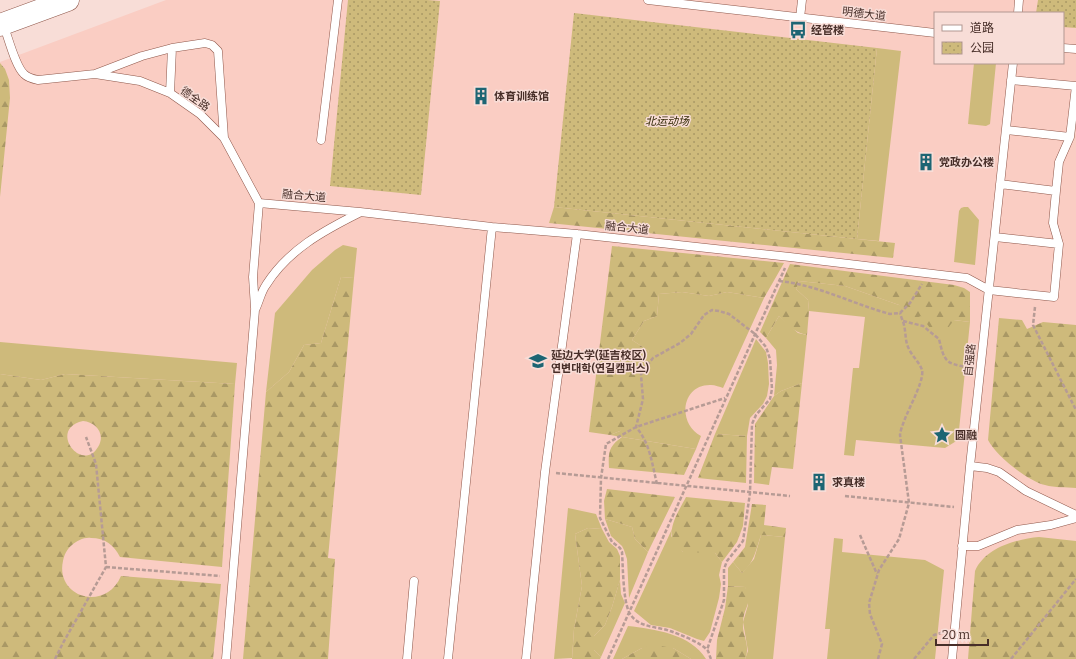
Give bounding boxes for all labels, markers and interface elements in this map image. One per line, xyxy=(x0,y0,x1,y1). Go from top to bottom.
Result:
street label: 明德大道 xyxy=(841,5,887,23)
legend xyxy=(934,12,1064,64)
bus stop icon: 经管楼 xyxy=(788,20,808,40)
text: 道路 xyxy=(970,21,994,35)
place label: 经管楼 xyxy=(811,24,844,37)
text: 公园 xyxy=(970,41,994,55)
street label: 德全路 xyxy=(178,84,212,114)
building icon: 体育训练馆 xyxy=(471,86,491,106)
place label: 体育训练馆 xyxy=(494,90,549,103)
park label: 北运动场 xyxy=(645,115,690,128)
building icon: 党政办公楼 xyxy=(916,152,936,172)
place label: 党政办公楼 xyxy=(939,156,994,169)
street label: 融合大道 xyxy=(282,188,326,204)
street label: 融合大道 xyxy=(604,219,650,237)
street label: 自强路 xyxy=(962,343,978,377)
place label: 延边大学(延吉校区) 연변대학(연길캠퍼스) xyxy=(551,349,650,375)
school or university icon: 延边大学(延吉校区) 연변대학(연길캠퍼스) xyxy=(528,351,548,371)
place icon: 圆融 xyxy=(932,425,952,445)
place label: 圆融 xyxy=(955,429,977,442)
building icon: 求真楼 xyxy=(809,472,829,492)
place label: 求真楼 xyxy=(832,476,865,489)
scale bar xyxy=(936,621,988,647)
text: 20 m xyxy=(942,628,971,642)

